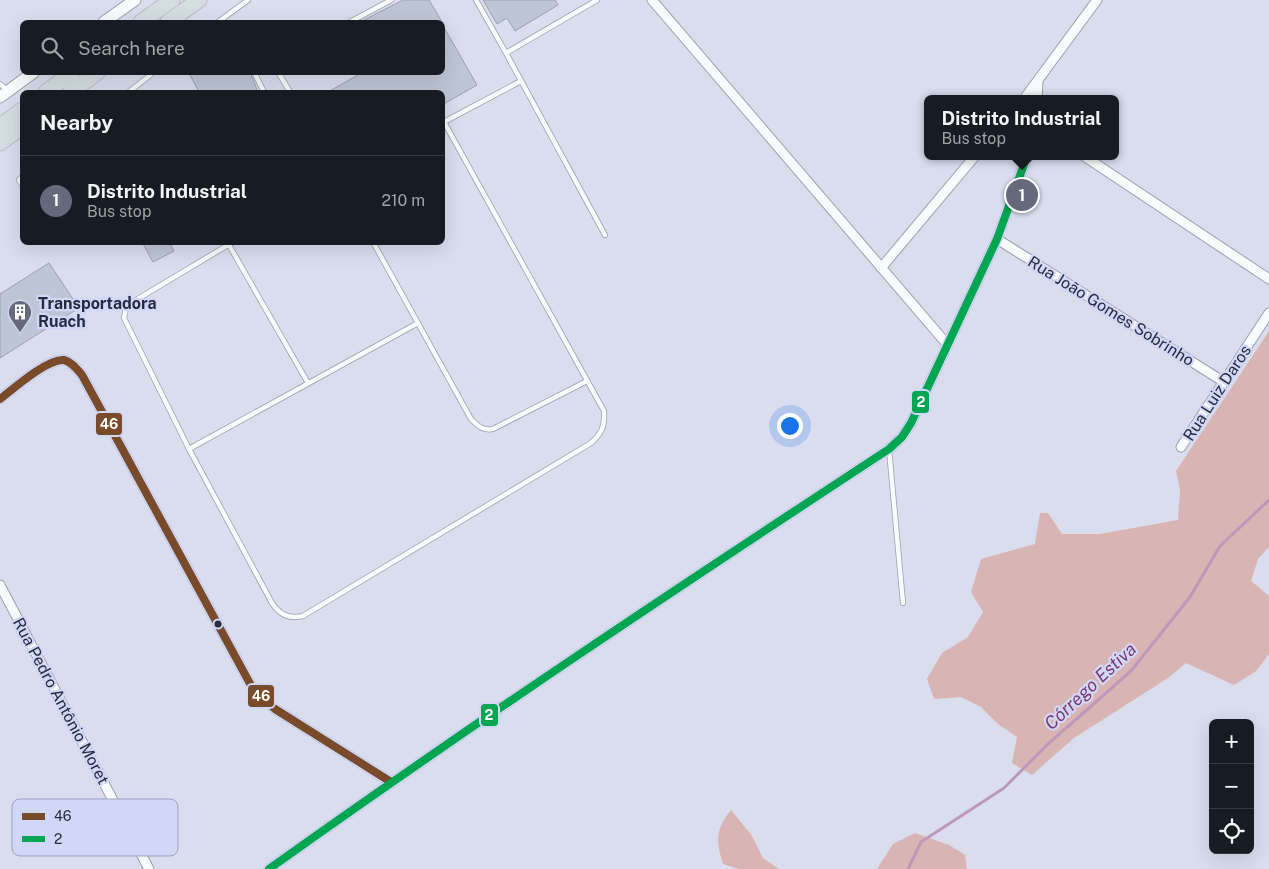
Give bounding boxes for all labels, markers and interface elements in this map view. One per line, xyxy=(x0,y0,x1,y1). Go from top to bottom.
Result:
search box xyxy=(20,20,445,75)
icon: search xyxy=(38,34,66,62)
text: Search here xyxy=(78,37,185,59)
popup xyxy=(924,95,1119,160)
text: Distrito Industrial xyxy=(941,107,1102,129)
text: Nearby xyxy=(40,110,113,135)
text: Bus stop xyxy=(941,129,1006,148)
pin: 1 xyxy=(1006,176,1038,214)
text: Distrito Industrial xyxy=(87,180,247,202)
text: 1 xyxy=(53,191,59,210)
text: 210 m xyxy=(381,191,425,210)
text: Bus stop xyxy=(87,202,151,221)
street label: Rua João Gomes Sobrinho xyxy=(1024,252,1198,370)
place label: Transportadora Ruach xyxy=(38,294,157,331)
building icon: Transportadora Ruach xyxy=(7,299,33,333)
street label: Rua Luiz Daros xyxy=(1179,342,1255,444)
line badge: 2 xyxy=(911,390,930,414)
text: 2 xyxy=(917,394,926,410)
line badge: 46 xyxy=(95,412,123,436)
your location xyxy=(777,413,803,439)
text: 46 xyxy=(100,416,118,432)
street label: Rua Pedro Antônio Moret xyxy=(9,614,113,788)
unlabelled marker xyxy=(213,619,223,629)
water label: Córrego Estiva xyxy=(1040,638,1140,734)
line badge: 46 xyxy=(247,684,275,708)
text: 46 xyxy=(252,688,270,704)
line badge: 2 xyxy=(480,703,499,727)
text: 2 xyxy=(485,707,494,723)
map controls xyxy=(1209,719,1254,854)
button: + xyxy=(1209,719,1254,764)
button: − xyxy=(1209,764,1254,809)
legend xyxy=(12,799,178,856)
text: 46 xyxy=(54,808,72,824)
button: locate xyxy=(1209,809,1254,854)
text: 2 xyxy=(54,831,62,847)

